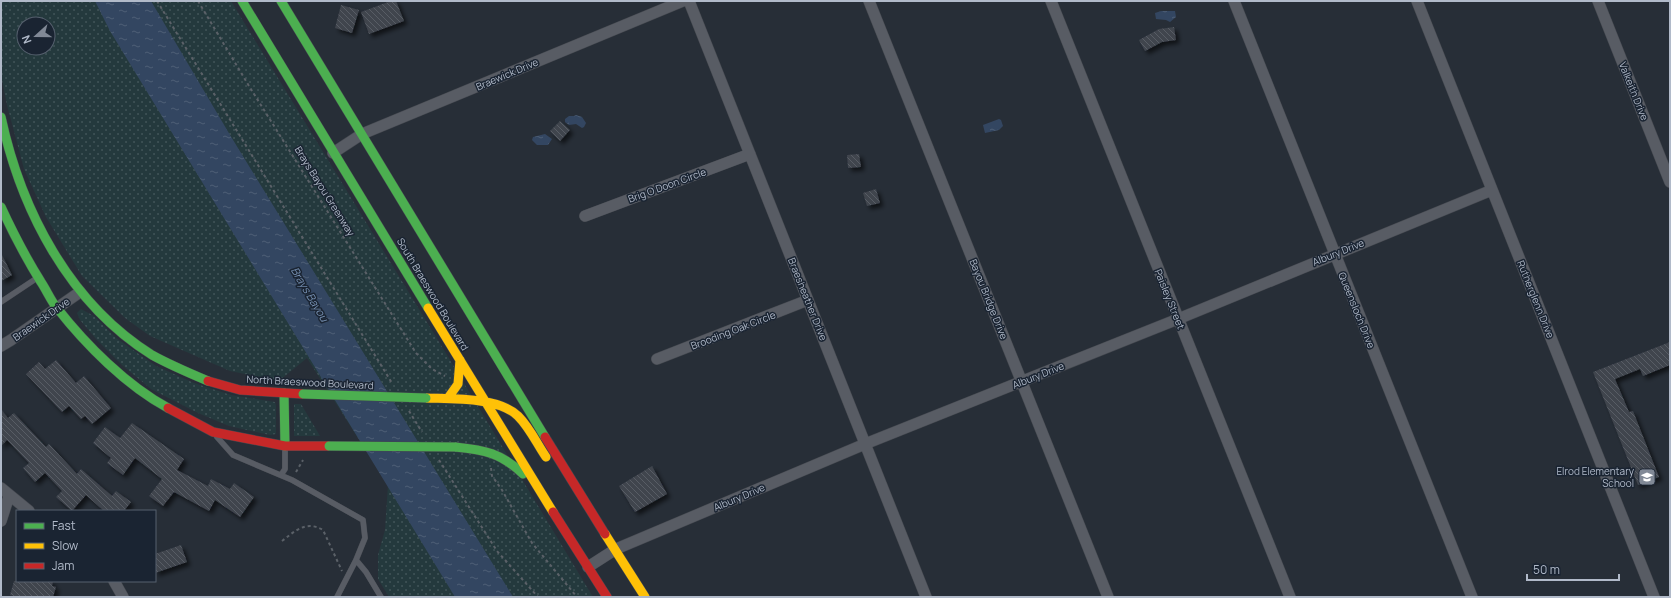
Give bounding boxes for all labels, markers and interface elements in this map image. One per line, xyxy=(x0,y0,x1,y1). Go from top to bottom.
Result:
north arrow xyxy=(16,16,56,56)
text: N xyxy=(18,33,35,46)
street label: Braewick Drive xyxy=(474,54,541,93)
street label: Valkeith Drive xyxy=(1616,60,1652,122)
street label: Brays Bayou Greenway xyxy=(292,143,359,239)
street label: Brig O Doon Circle xyxy=(626,164,708,206)
street label: South Braeswood Boulevard xyxy=(394,235,472,353)
street label: Albury Drive xyxy=(1310,235,1366,269)
street label: Braesheather Drive xyxy=(785,255,831,343)
street label: Bayou Bridge Drive xyxy=(967,257,1012,341)
street label: Rutherglenn Drive xyxy=(1514,258,1558,340)
water label: Brays Bayou xyxy=(288,264,333,325)
street label: Paisley Street xyxy=(1152,267,1188,331)
street label: Queensloch Drive xyxy=(1335,270,1379,350)
street label: Braewick Drive xyxy=(10,294,72,344)
street label: Brooding Oak Circle xyxy=(689,307,778,353)
street label: Albury Drive xyxy=(1010,358,1066,392)
street label: North Braeswood Boulevard xyxy=(246,372,374,392)
place label: Elrod Elementary School xyxy=(1556,464,1635,490)
school or university icon: Elrod Elementary School xyxy=(1637,467,1657,487)
street label: Albury Drive xyxy=(711,480,767,514)
legend xyxy=(16,510,156,582)
text: Fast xyxy=(52,517,76,534)
text: Slow xyxy=(52,537,78,554)
scale bar xyxy=(1527,556,1619,582)
text: Jam xyxy=(52,557,74,574)
text: 50 m xyxy=(1533,561,1560,578)

